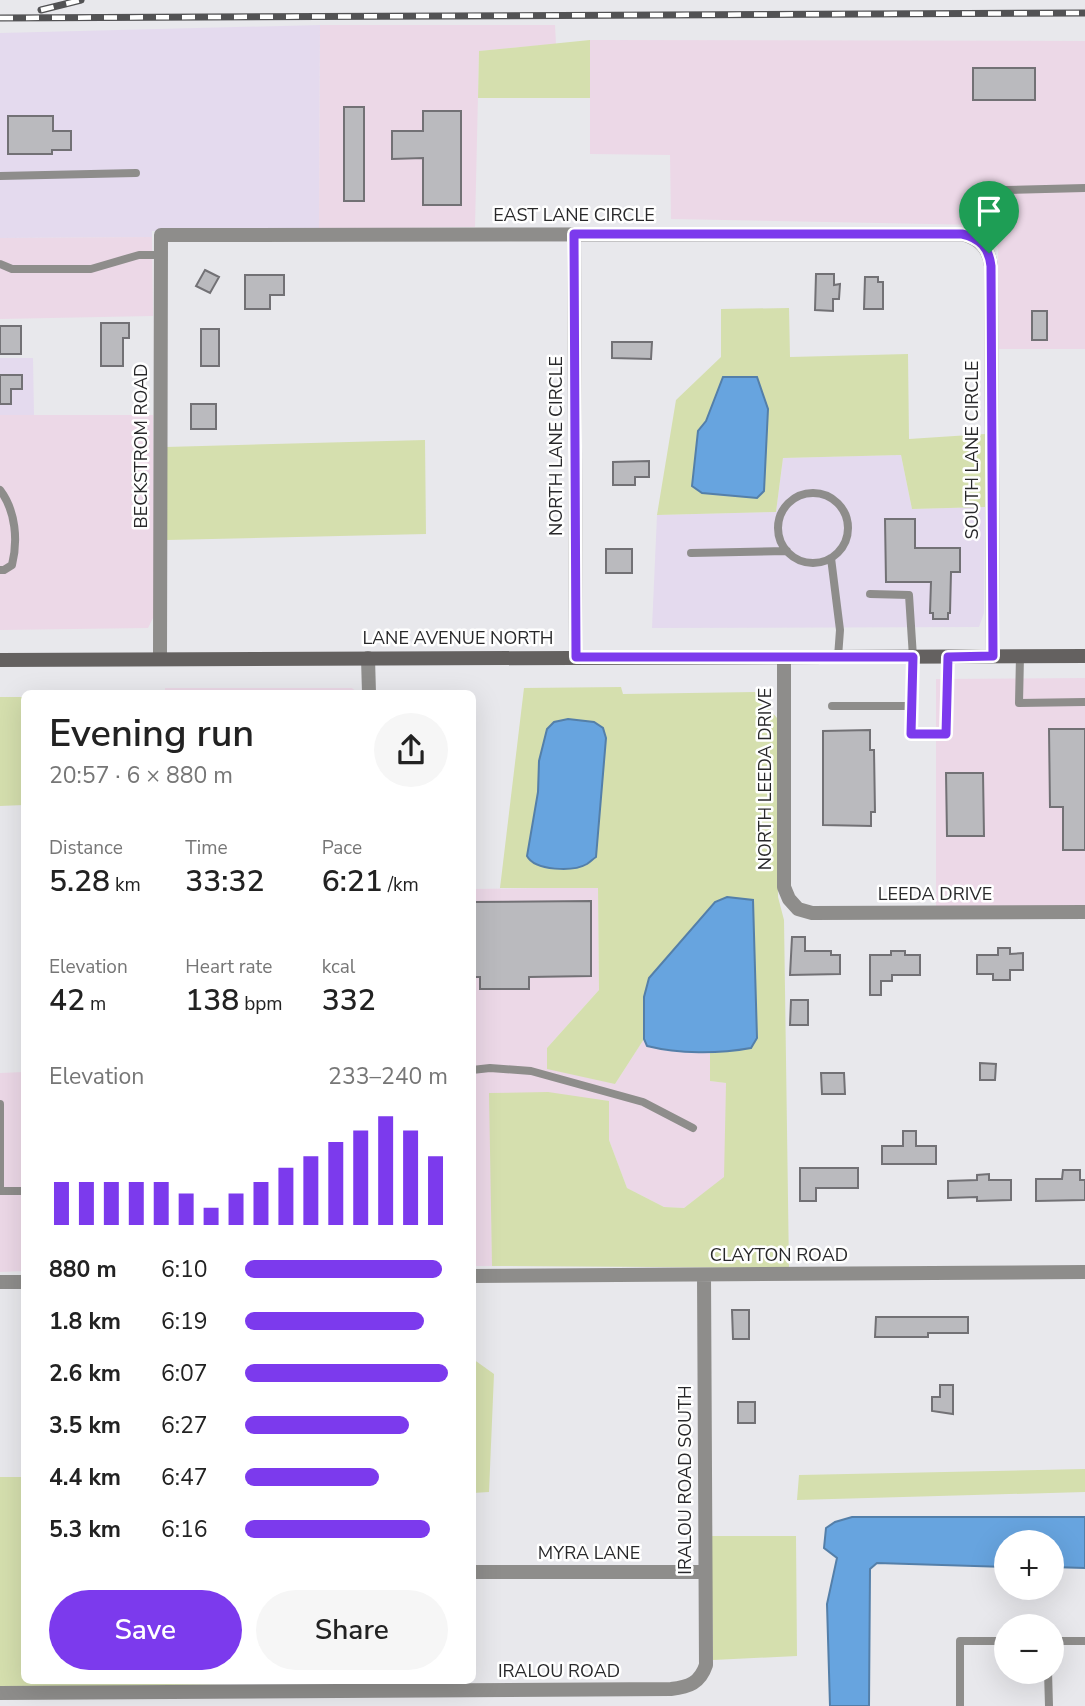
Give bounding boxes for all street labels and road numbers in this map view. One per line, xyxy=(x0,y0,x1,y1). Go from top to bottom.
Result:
street label: EAST LANE CIRCLE xyxy=(493,203,655,227)
street label: NORTH LANE CIRCLE xyxy=(544,356,568,536)
street label: SOUTH LANE CIRCLE xyxy=(960,360,984,540)
street label: BECKSTROM ROAD xyxy=(129,364,153,528)
street label: LANE AVENUE NORTH xyxy=(363,626,553,650)
street label: NORTH LEEDA DRIVE xyxy=(753,688,777,870)
street label: LEEDA DRIVE xyxy=(878,882,992,906)
street label: CLAYTON ROAD xyxy=(710,1243,848,1267)
street label: IRALOU ROAD SOUTH xyxy=(673,1385,697,1575)
street label: MYRA LANE xyxy=(538,1541,640,1565)
street label: IRALOU ROAD xyxy=(498,1659,620,1683)

